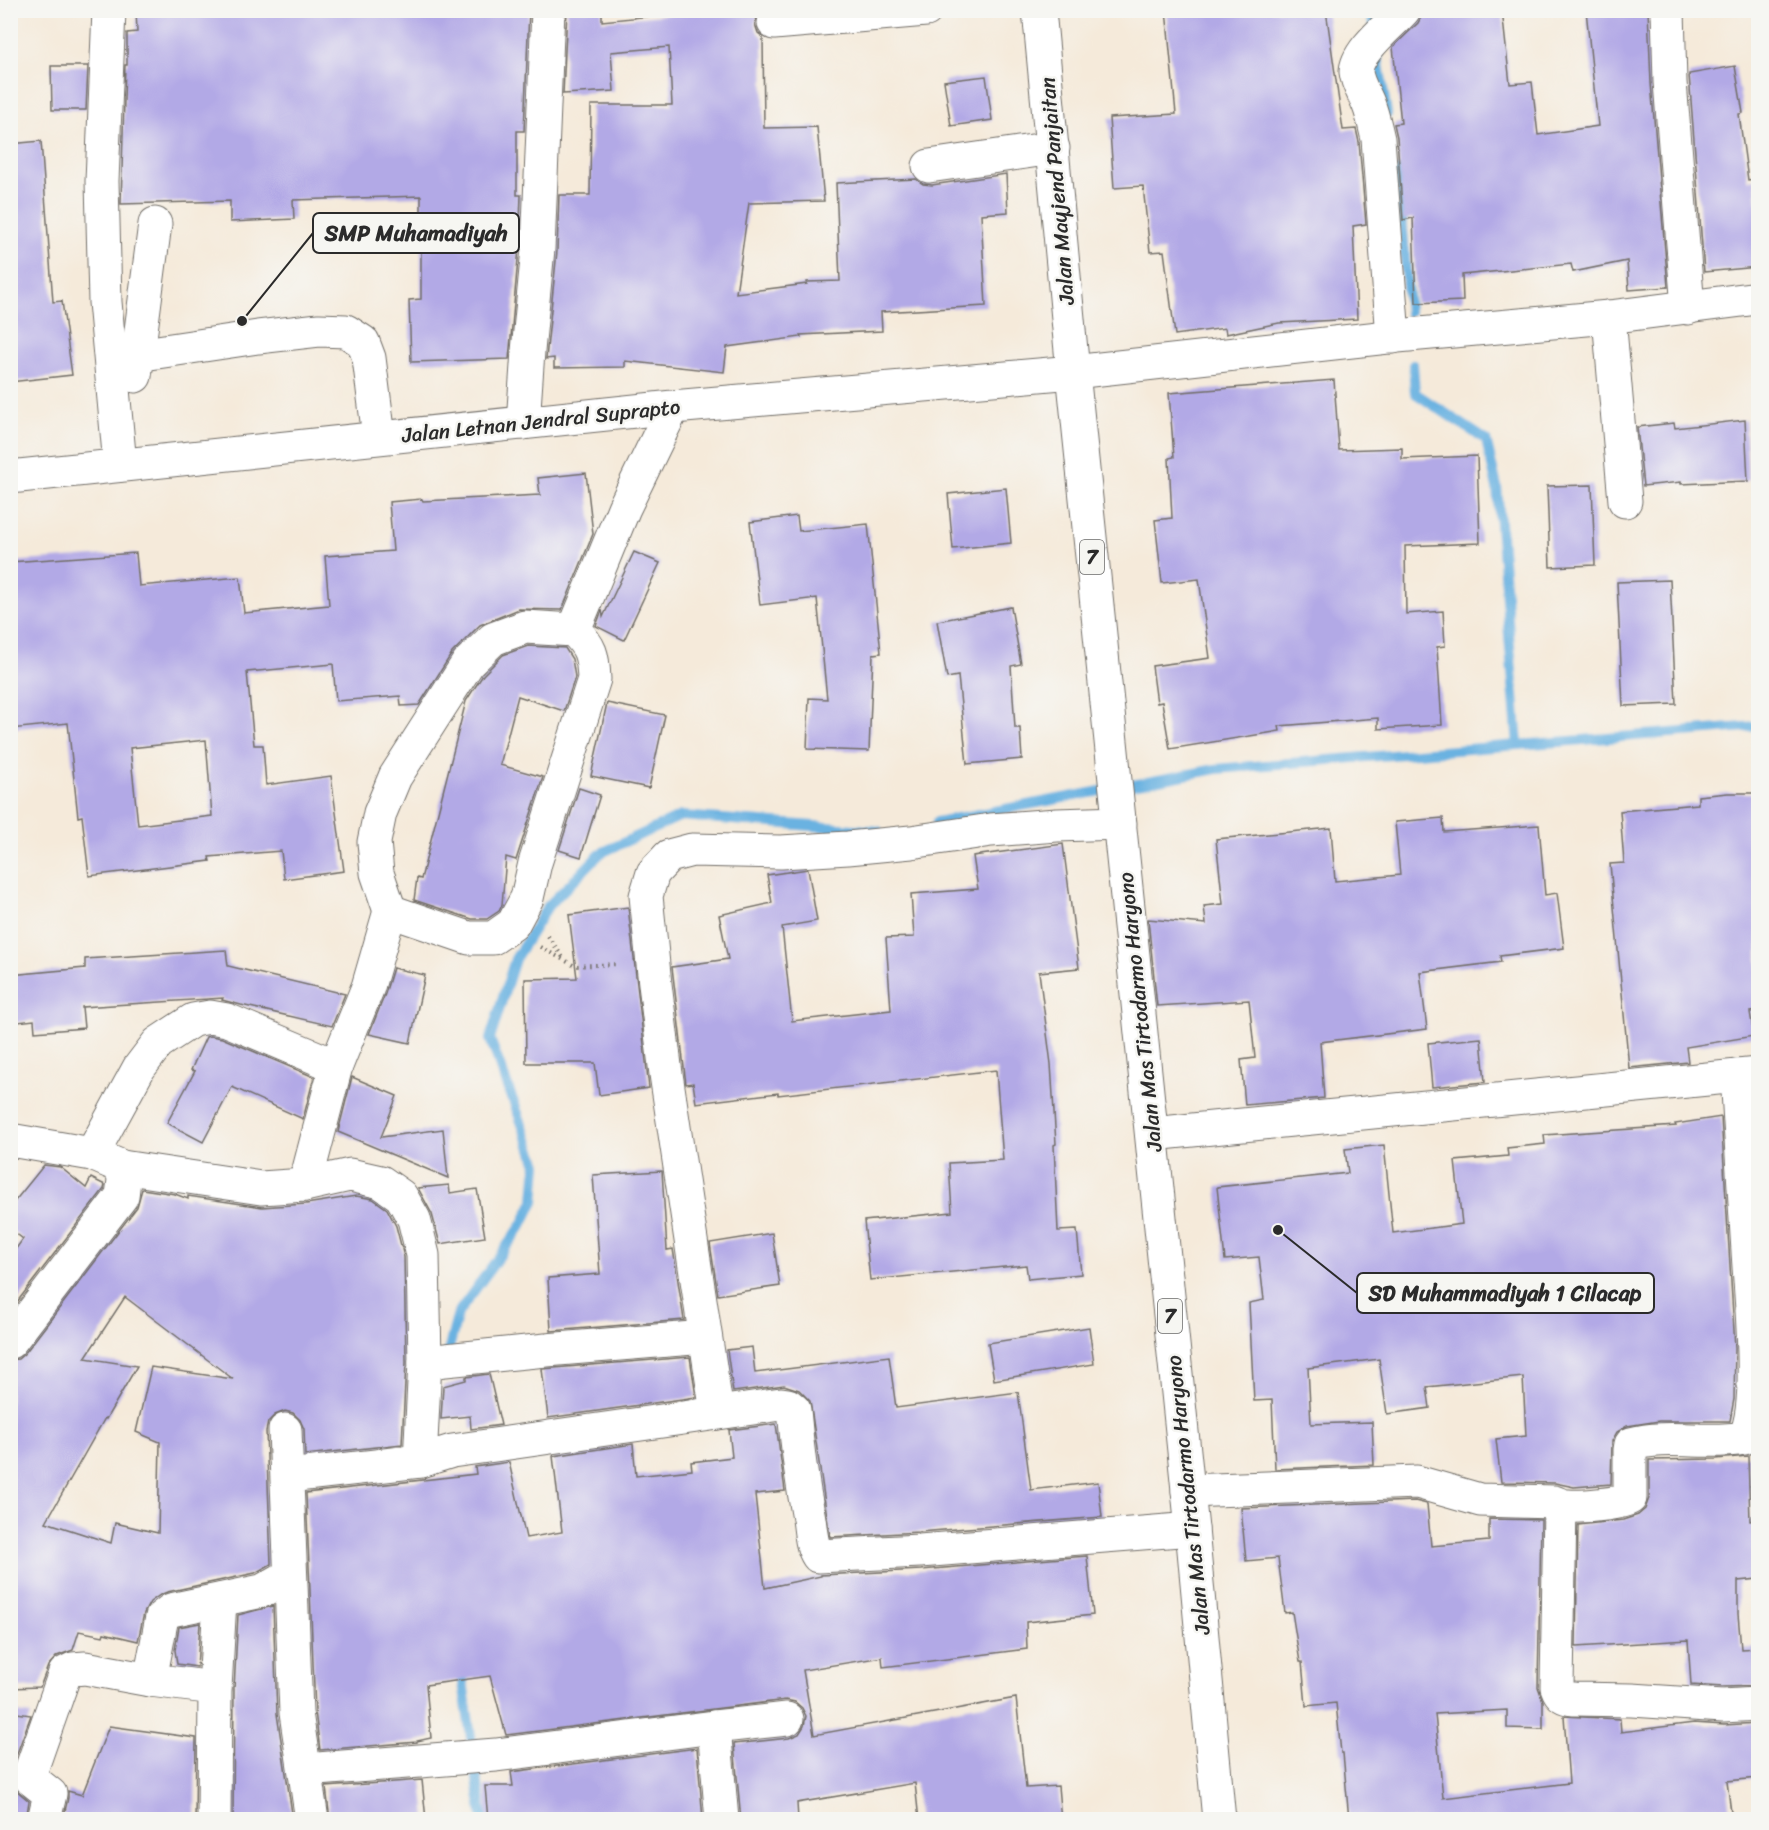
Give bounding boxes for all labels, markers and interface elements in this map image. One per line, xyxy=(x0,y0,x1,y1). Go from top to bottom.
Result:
street label: Jalan Mayjend Panjaitan xyxy=(1028,76,1086,307)
callout: SMP Muhamadiyah xyxy=(313,213,519,253)
text: SMP Muhamadiyah xyxy=(324,214,508,253)
street label: Jalan Letnan Jendral Suprapto xyxy=(399,387,682,455)
road number: 7 xyxy=(1080,540,1104,574)
street label: Jalan Mas Tirtodarmo Haryono xyxy=(1106,870,1174,1155)
callout: SD Muhammadiyah 1 Cilacap xyxy=(1357,1273,1654,1313)
text: SD Muhammadiyah 1 Cilacap xyxy=(1368,1274,1642,1313)
road number: 7 xyxy=(1158,1299,1182,1333)
street label: Jalan Mas Tirtodarmo Haryono xyxy=(1154,1353,1222,1638)

